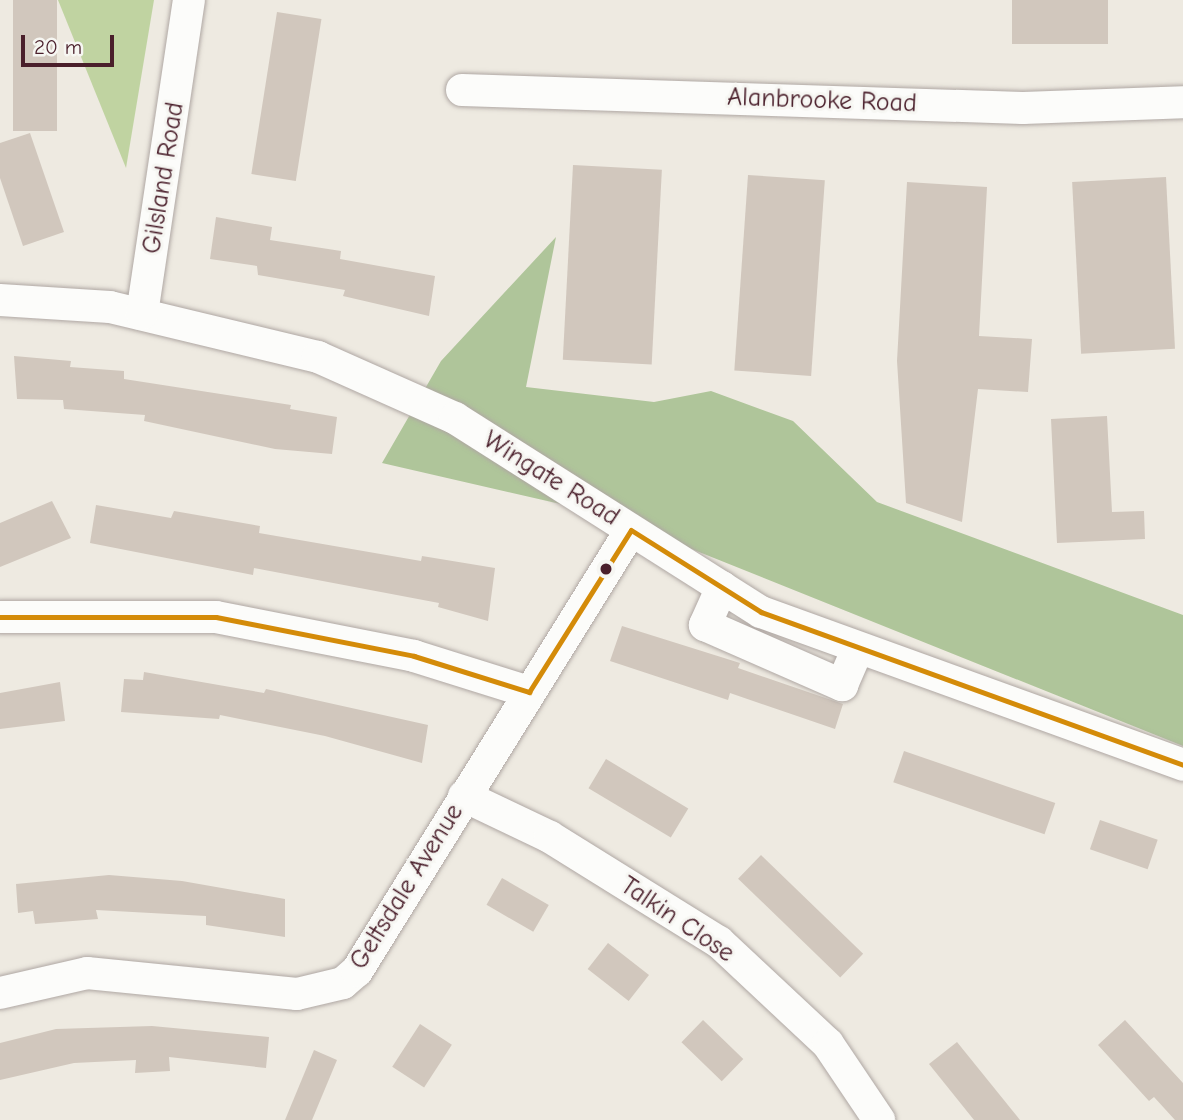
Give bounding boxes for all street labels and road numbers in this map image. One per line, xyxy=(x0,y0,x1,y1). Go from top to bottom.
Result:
street label: Alanbrooke Road xyxy=(727,82,917,120)
street label: Gilsland Road xyxy=(137,100,191,256)
street label: Wingate Road xyxy=(477,425,625,533)
street label: Geltsdale Avenue xyxy=(344,798,470,976)
street label: Talkin Close xyxy=(614,870,740,970)

